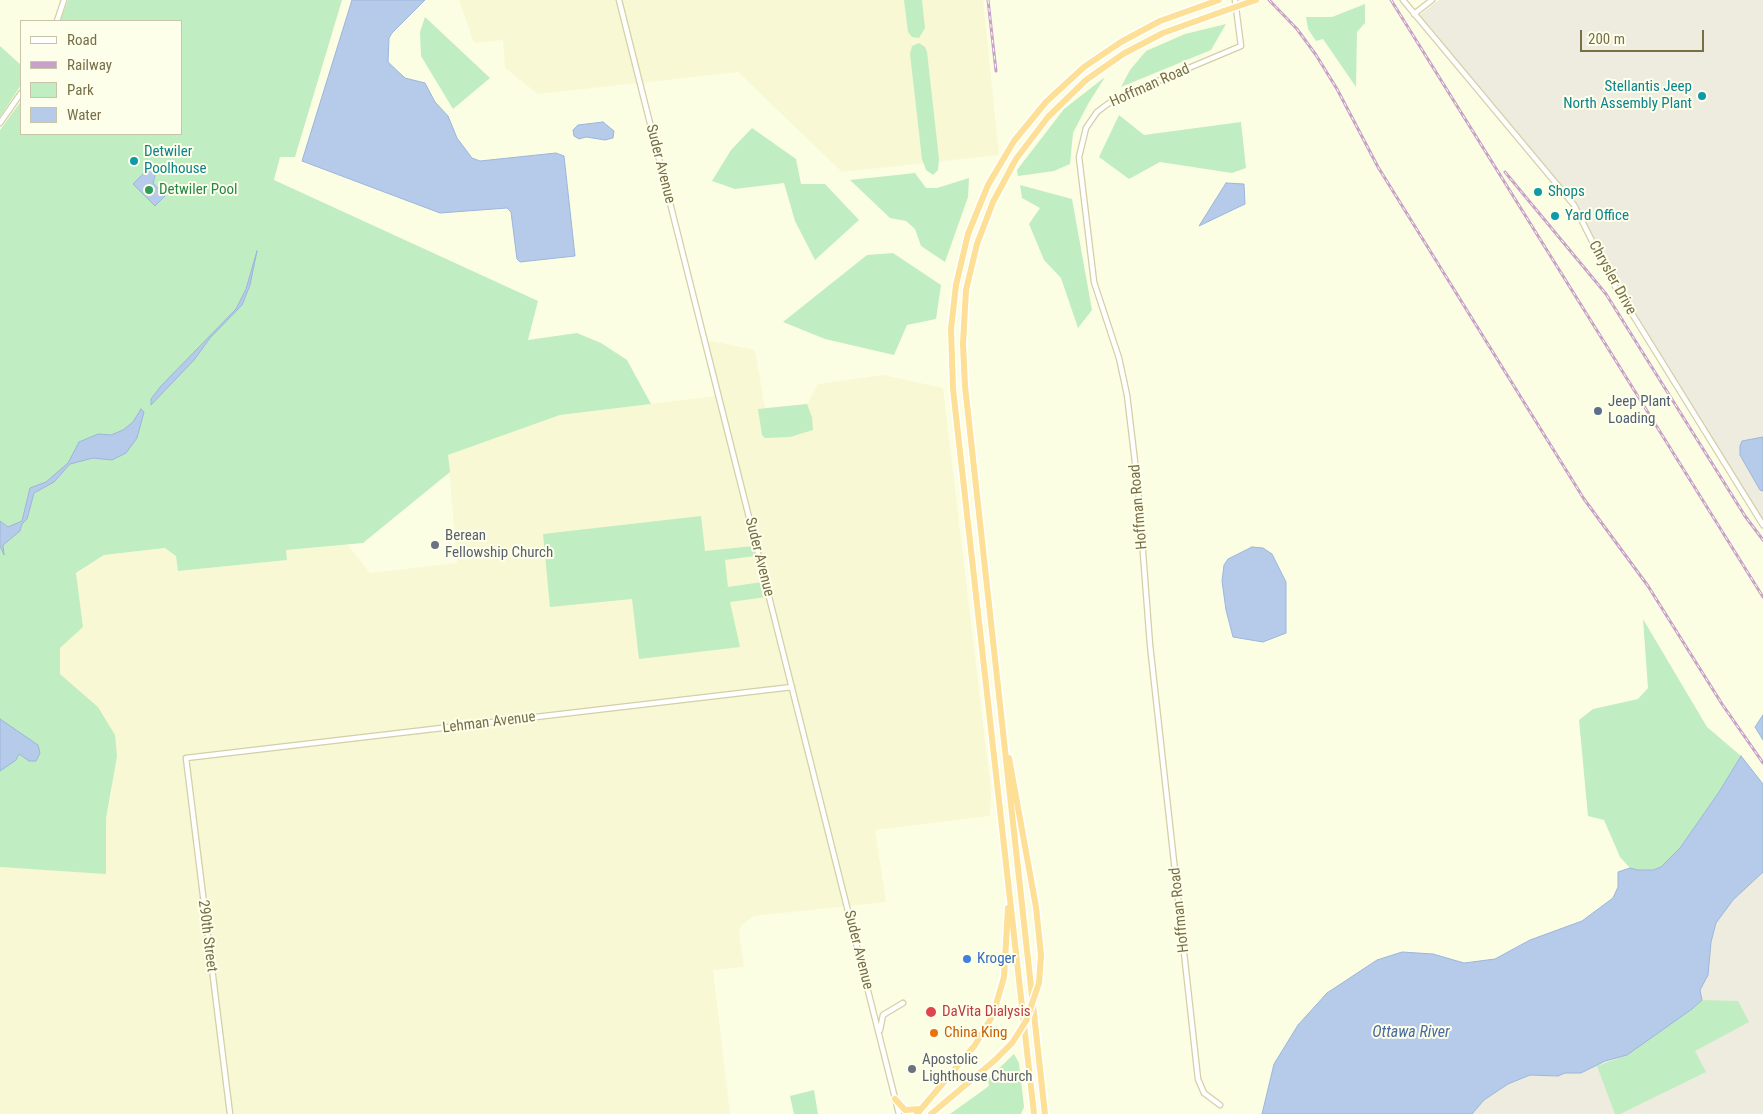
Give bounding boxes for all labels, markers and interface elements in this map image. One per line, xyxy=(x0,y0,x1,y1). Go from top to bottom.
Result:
legend xyxy=(20,20,182,135)
scale bar xyxy=(1583,20,1707,52)
text: 200 m xyxy=(1588,30,1625,48)
text: Road xyxy=(67,31,97,49)
text: Railway xyxy=(67,56,112,74)
street label: Hoffman Road xyxy=(1107,60,1193,112)
place label: Stellantis Jeep North Assembly Plant xyxy=(1563,78,1692,113)
text: Park xyxy=(67,81,94,99)
marker: Stellantis Jeep North Assembly Plant xyxy=(1696,90,1708,102)
text: Water xyxy=(67,106,101,124)
street label: Suder Avenue xyxy=(642,123,678,205)
place label: Detwiler Poolhouse xyxy=(144,143,207,178)
marker: Detwiler Poolhouse xyxy=(128,155,140,167)
place label: Detwiler Pool xyxy=(159,181,237,199)
place label: Shops xyxy=(1548,183,1585,201)
marker: Detwiler Pool xyxy=(143,184,155,196)
marker: Shops xyxy=(1532,186,1544,198)
place label: Yard Office xyxy=(1565,207,1629,225)
marker: Yard Office xyxy=(1549,210,1561,222)
street label: Chrysler Drive xyxy=(1584,238,1640,318)
place label: Jeep Plant Loading xyxy=(1608,393,1671,428)
marker: Jeep Plant Loading xyxy=(1592,405,1604,417)
street label: Hoffman Road xyxy=(1126,464,1152,550)
street label: Suder Avenue xyxy=(741,516,777,598)
place label: Berean Fellowship Church xyxy=(445,527,553,562)
marker: Berean Fellowship Church xyxy=(429,539,441,551)
street label: Lehman Avenue xyxy=(441,708,537,738)
street label: Hoffman Road xyxy=(1167,866,1193,954)
street label: 290th Street xyxy=(194,899,220,973)
street label: Suder Avenue xyxy=(840,909,876,991)
place label: Kroger xyxy=(977,950,1016,968)
marker: Kroger xyxy=(961,953,973,965)
place label: DaVita Dialysis xyxy=(942,1003,1031,1021)
marker: DaVita Dialysis xyxy=(924,1005,938,1019)
water label: Ottawa River xyxy=(1372,1023,1450,1043)
place label: China King xyxy=(944,1024,1007,1042)
marker: China King xyxy=(928,1027,940,1039)
place label: Apostolic Lighthouse Church xyxy=(922,1051,1033,1086)
marker: Apostolic Lighthouse Church xyxy=(906,1063,918,1075)

